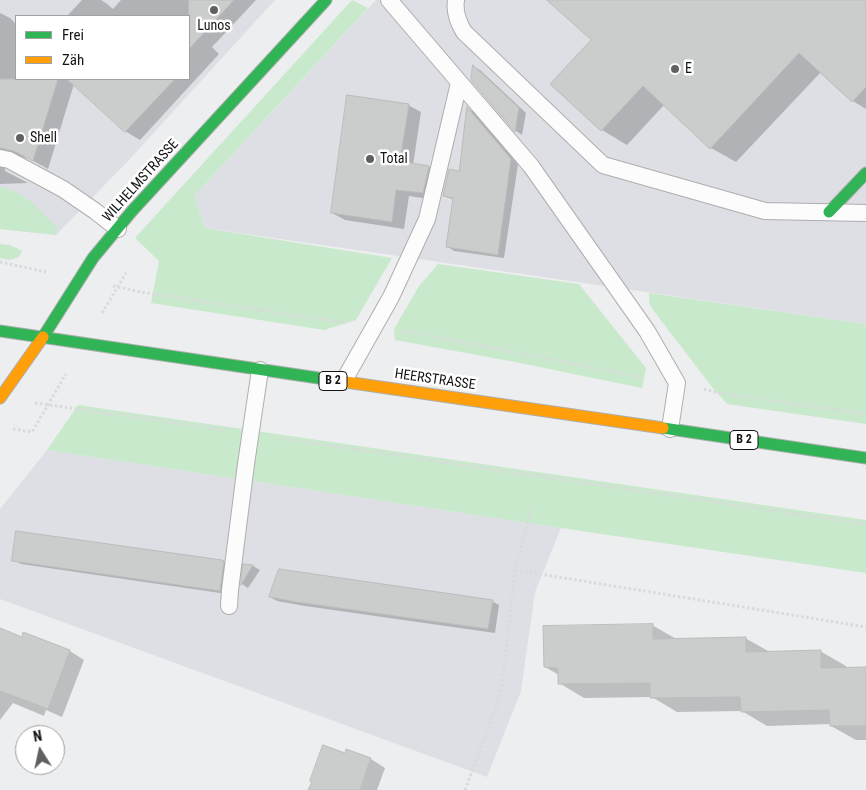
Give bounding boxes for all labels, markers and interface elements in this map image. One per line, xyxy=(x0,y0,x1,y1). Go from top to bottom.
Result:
marker: Lunos xyxy=(208,4,220,16)
legend xyxy=(15,15,190,80)
place label: Lunos xyxy=(197,18,231,34)
text: Frei xyxy=(62,26,84,44)
text: Zäh xyxy=(62,51,84,69)
place label: E xyxy=(685,61,692,77)
marker: E xyxy=(669,63,681,75)
place label: Shell xyxy=(30,130,57,146)
marker: Shell xyxy=(14,132,26,144)
street label: WILHELMSTRASSE xyxy=(100,136,182,226)
place label: Total xyxy=(380,151,408,167)
marker: Total xyxy=(364,153,376,165)
street label: HEERSTRASSE xyxy=(393,366,477,394)
road number: B 2 xyxy=(319,372,347,391)
road number: B 2 xyxy=(730,430,758,450)
north arrow xyxy=(15,725,65,775)
text: N xyxy=(32,728,43,745)

